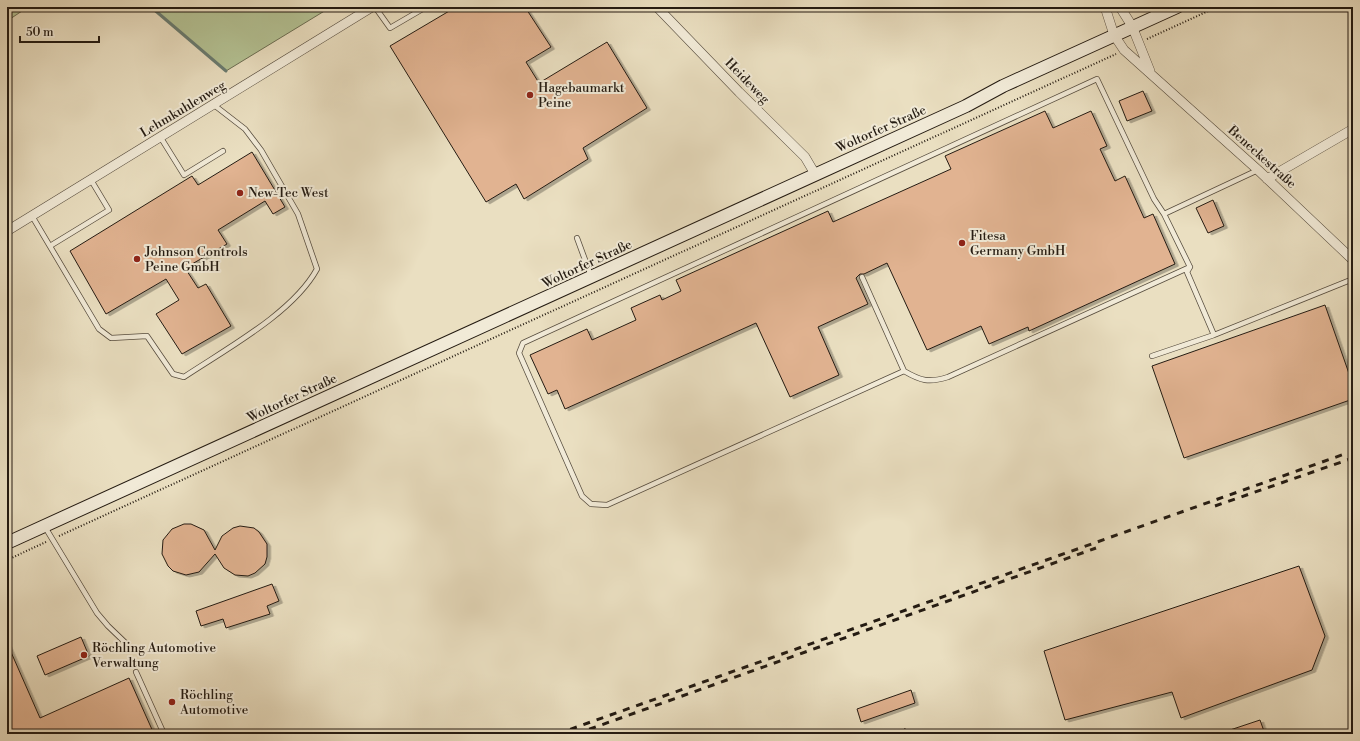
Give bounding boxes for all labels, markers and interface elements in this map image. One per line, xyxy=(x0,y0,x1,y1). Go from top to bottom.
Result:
scale bar xyxy=(20,18,99,44)
text: 50 m xyxy=(26,25,54,40)
street label: Heideweg xyxy=(721,55,773,107)
street label: Lehmkuhlenweg xyxy=(137,77,229,141)
place label: Hagebaumarkt Peine xyxy=(538,80,625,111)
marker: Hagebaumarkt Peine xyxy=(525,90,535,100)
street label: Woltorfer Straße xyxy=(832,102,929,156)
street label: Beneckestraße xyxy=(1224,122,1300,192)
place label: New-Tec West xyxy=(248,185,329,201)
marker: New-Tec West xyxy=(235,188,245,198)
place label: Fitesa Germany GmbH xyxy=(970,228,1066,259)
street label: Woltorfer Straße xyxy=(539,236,635,292)
marker: Fitesa Germany GmbH xyxy=(957,238,967,248)
place label: Johnson Controls Peine GmbH xyxy=(144,244,248,275)
marker: Johnson Controls Peine GmbH xyxy=(132,254,142,264)
street label: Woltorfer Straße xyxy=(244,370,340,426)
place label: Röchling Automotive Verwaltung xyxy=(91,640,216,671)
marker: Röchling Automotive Verwaltung xyxy=(79,650,89,660)
place label: Röchling Automotive xyxy=(179,687,249,718)
marker: Röchling Automotive xyxy=(167,697,177,707)

